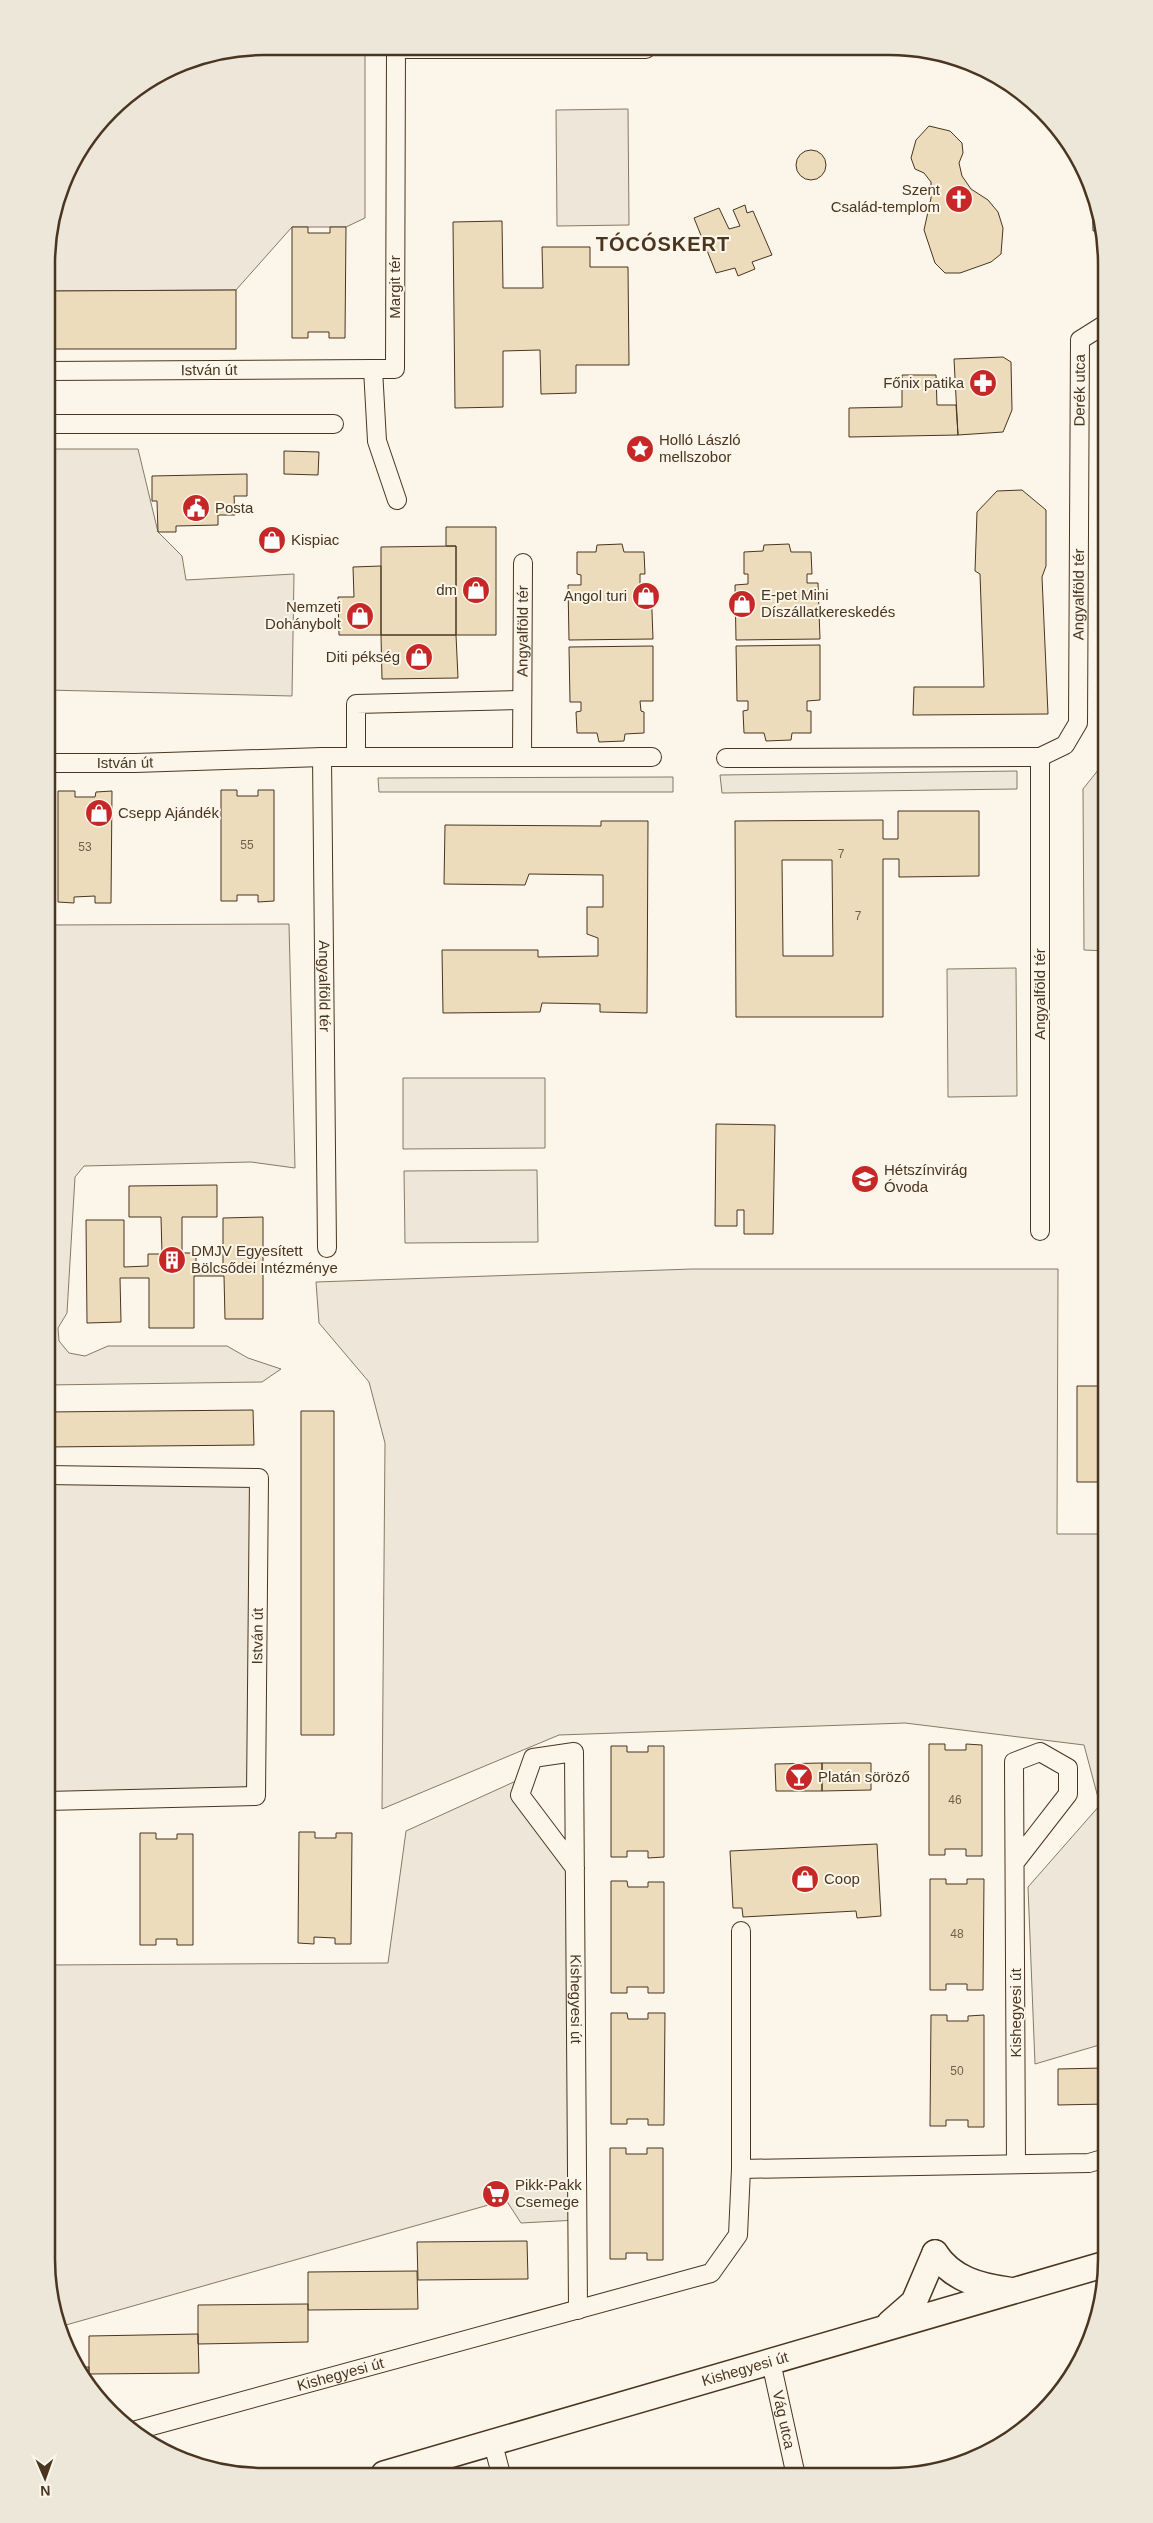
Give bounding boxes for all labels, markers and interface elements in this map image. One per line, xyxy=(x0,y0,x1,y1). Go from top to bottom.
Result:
place label: Szent Család-templom xyxy=(831,181,941,215)
church icon: Szent Család-templom xyxy=(944,184,974,214)
district label: TÓCÓSKERT xyxy=(596,232,730,255)
street label: Margit tér xyxy=(386,255,403,319)
street label: Derék utca xyxy=(1071,353,1088,427)
street label: István út xyxy=(181,361,238,378)
pharmacy icon: Főnix patika xyxy=(968,368,998,398)
place label: Főnix patika xyxy=(883,374,965,391)
place label: Holló László mellszobor xyxy=(659,431,741,465)
place icon: Holló László mellszobor xyxy=(625,434,655,464)
public building icon: Posta xyxy=(181,493,211,523)
place label: Posta xyxy=(215,499,254,516)
shop icon: Kispiac xyxy=(257,525,287,555)
place label: Kispiac xyxy=(291,531,340,548)
street label: Angyalföld tér xyxy=(1069,548,1087,640)
shop icon: dm xyxy=(461,575,491,605)
place label: dm xyxy=(436,581,457,598)
shop icon: Angol turi xyxy=(631,581,661,611)
street label: Angyalföld tér xyxy=(513,585,531,677)
place label: E-pet Mini Díszállatkereskedés xyxy=(761,586,895,620)
place label: Angol turi xyxy=(564,587,627,604)
shop icon: E-pet Mini Díszállatkereskedés xyxy=(727,589,757,619)
place label: Nemzeti Dohánybolt xyxy=(265,598,342,632)
shop icon: Nemzeti Dohánybolt xyxy=(345,601,375,631)
shop icon: Diti pékség xyxy=(404,642,434,672)
place label: Diti pékség xyxy=(326,648,400,665)
street label: István út xyxy=(97,753,154,771)
shop icon: Csepp Ajándék xyxy=(84,798,114,828)
place label: Csepp Ajándék xyxy=(118,804,219,821)
house number: 55 xyxy=(240,838,254,852)
house number: 53 xyxy=(78,840,92,854)
house number: 7 xyxy=(838,847,845,861)
house number: 7 xyxy=(855,909,862,923)
street label: Angyalföld tér xyxy=(316,940,334,1032)
street label: Angyalföld tér xyxy=(1031,948,1048,1040)
place label: Hétszínvirág Óvoda xyxy=(884,1161,967,1195)
school or university icon: Hétszínvirág Óvoda xyxy=(850,1164,880,1194)
place label: DMJV Egyesített Bölcsődei Intézménye xyxy=(191,1242,338,1276)
building icon: DMJV Egyesített Bölcsődei Intézménye xyxy=(157,1245,187,1275)
street label: István út xyxy=(248,1607,266,1665)
bar icon: Platán söröző xyxy=(784,1762,814,1792)
place label: Platán söröző xyxy=(818,1768,910,1785)
house number: 46 xyxy=(948,1793,962,1807)
shop icon: Coop xyxy=(790,1864,820,1894)
place label: Coop xyxy=(824,1870,860,1887)
house number: 48 xyxy=(950,1927,964,1941)
street label: Kishegyesi út xyxy=(568,1954,585,2044)
street label: Kishegyesi út xyxy=(1007,1968,1024,2058)
house number: 50 xyxy=(950,2064,964,2078)
place label: Pikk-Pakk Csemege xyxy=(515,2176,582,2210)
supermarket icon: Pikk-Pakk Csemege xyxy=(481,2179,511,2209)
street label: Kishegyesi út xyxy=(700,2348,791,2389)
street label: Kishegyesi út xyxy=(295,2354,386,2394)
street label: Vág utca xyxy=(769,2389,799,2451)
north arrow xyxy=(20,2453,70,2503)
text: N xyxy=(40,2483,51,2499)

